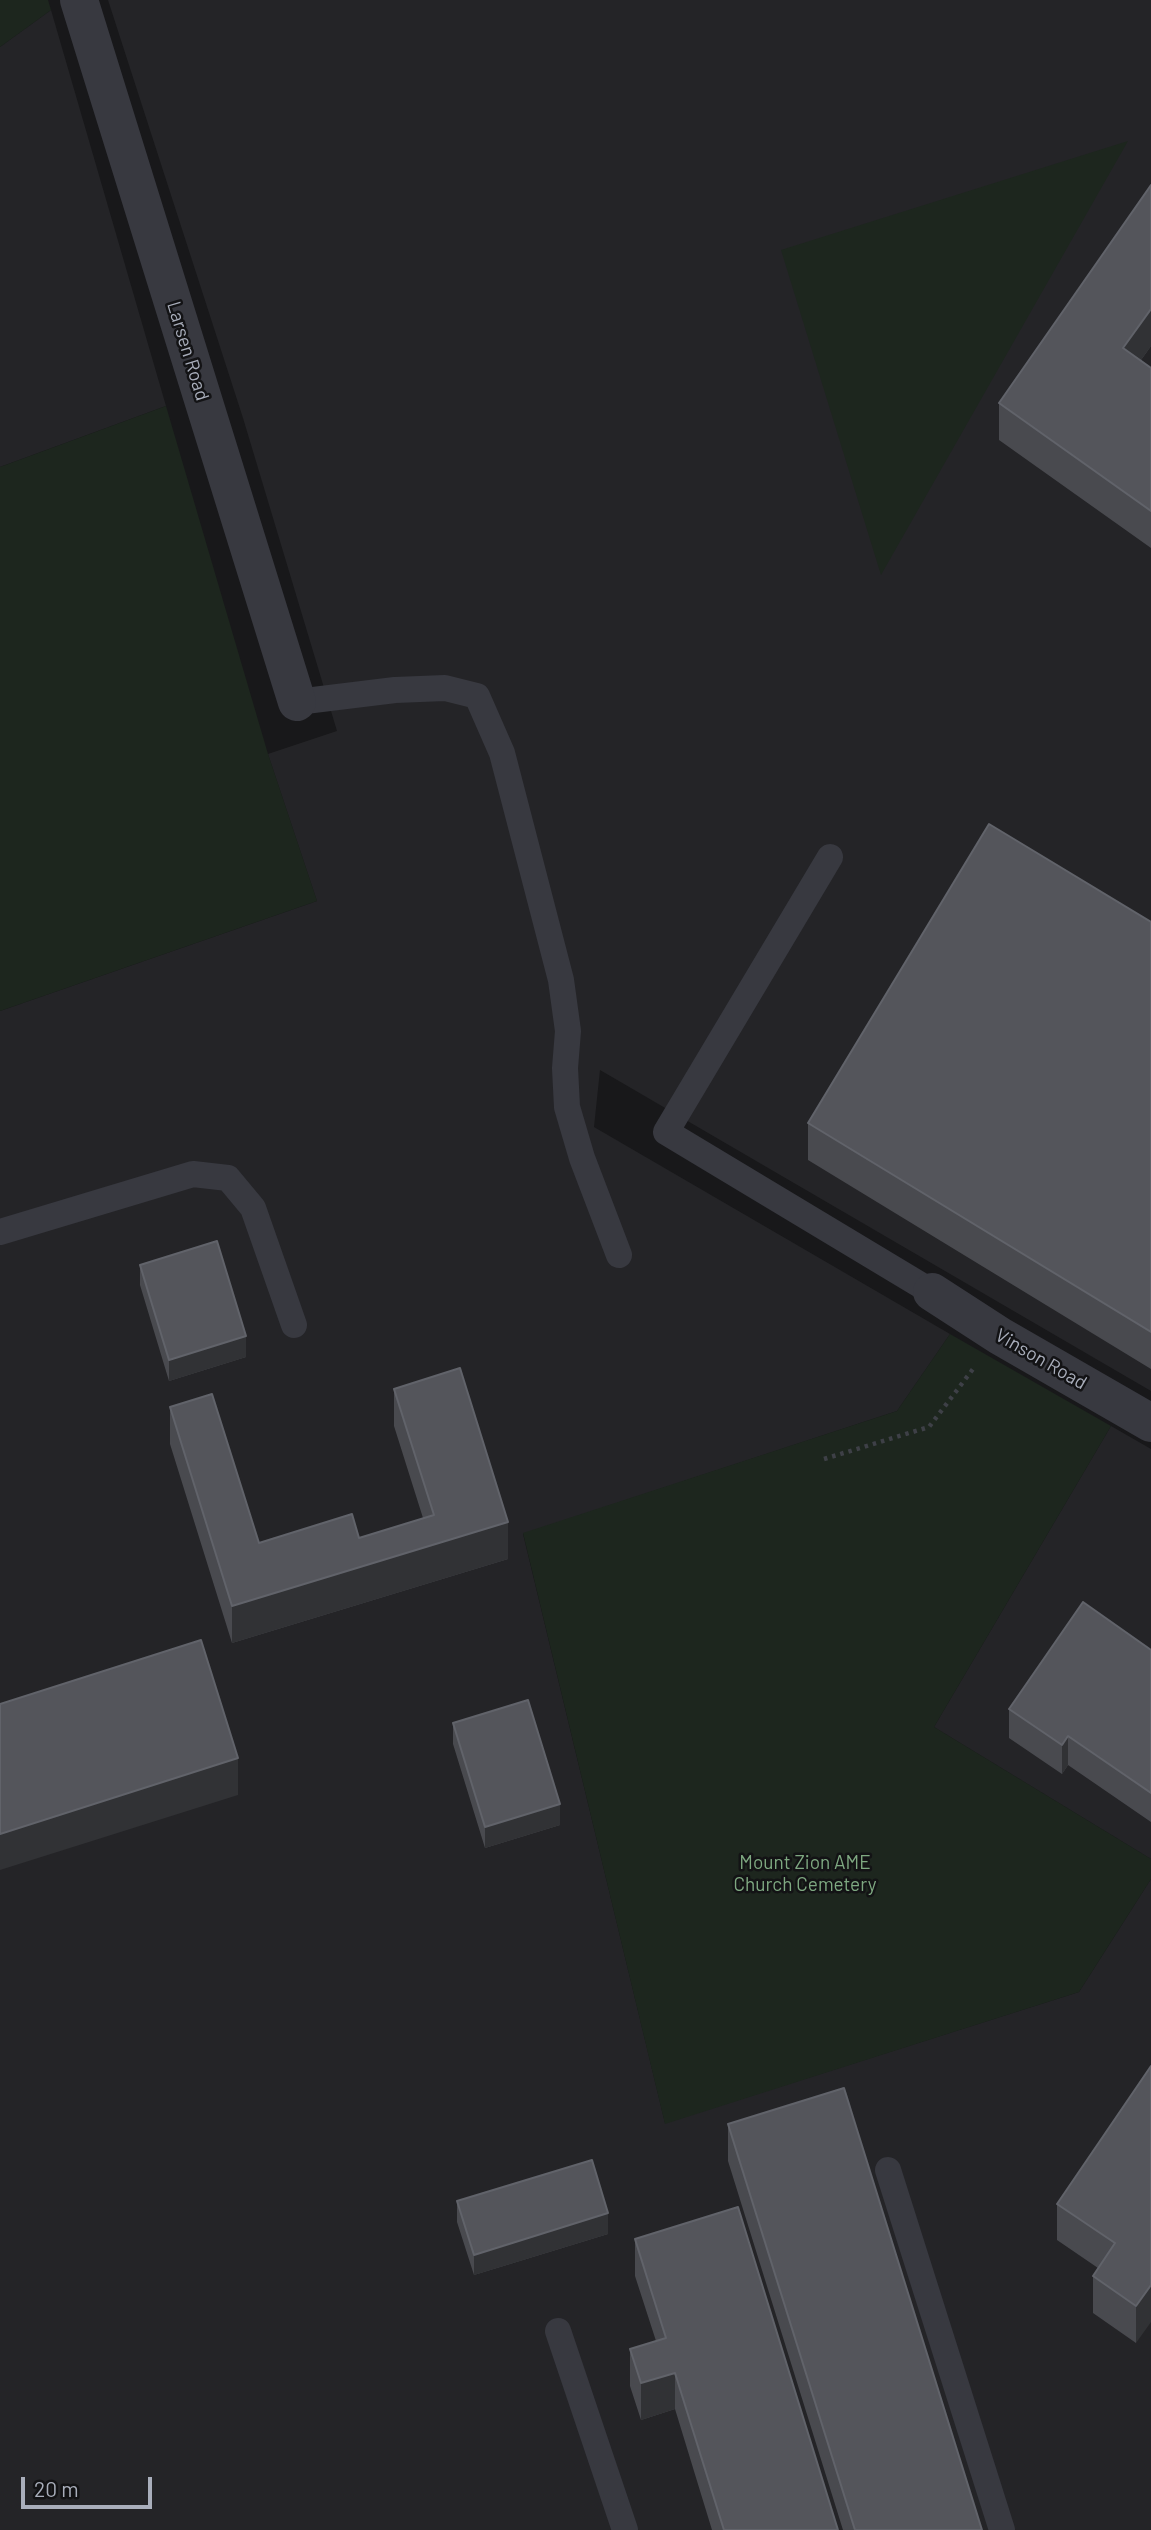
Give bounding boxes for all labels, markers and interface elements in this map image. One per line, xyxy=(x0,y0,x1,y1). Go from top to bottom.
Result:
street label: Larsen Road xyxy=(162,299,214,403)
street label: Vinson Road xyxy=(991,1324,1091,1394)
park label: Mount Zion AME Church Cemetery xyxy=(734,1852,876,1896)
scale bar xyxy=(24,2464,156,2508)
text: 20 m xyxy=(34,2476,79,2501)

